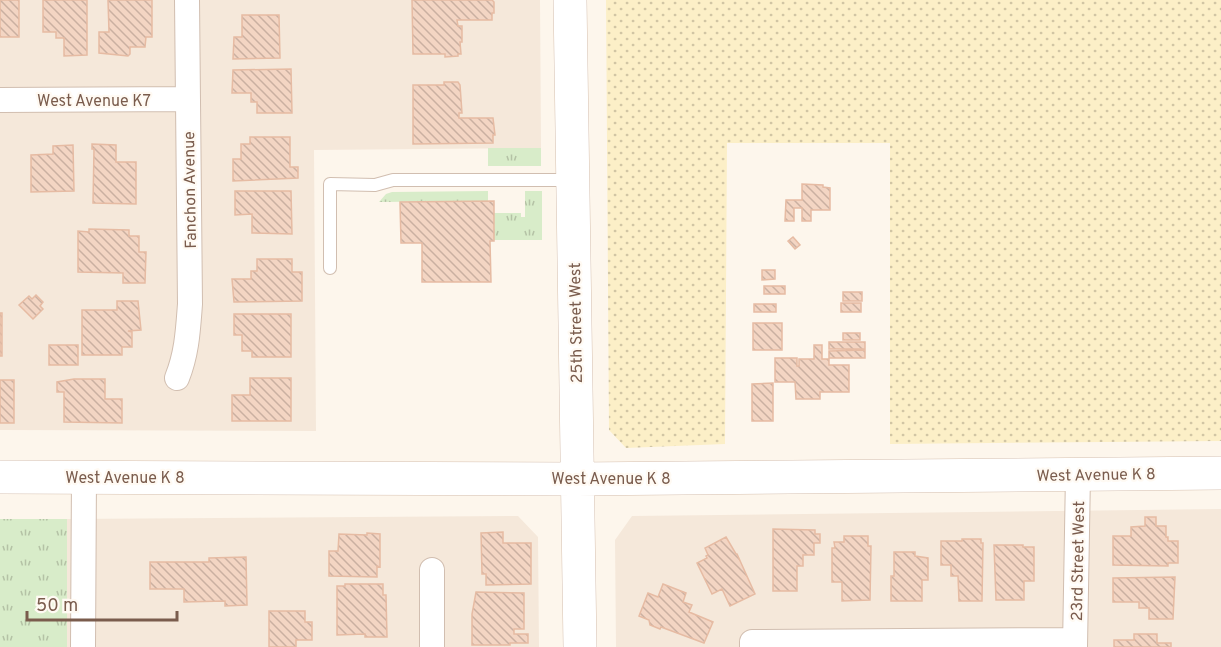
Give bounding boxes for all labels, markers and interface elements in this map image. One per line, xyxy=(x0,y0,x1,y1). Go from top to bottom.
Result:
street label: West Avenue K7 xyxy=(37,92,151,112)
street label: Fanchon Avenue xyxy=(180,131,202,249)
street label: 25th Street West xyxy=(566,262,588,383)
street label: West Avenue K 8 xyxy=(1036,465,1156,487)
street label: West Avenue K 8 xyxy=(65,469,185,489)
street label: West Avenue K 8 xyxy=(551,470,671,490)
street label: 23rd Street West xyxy=(1068,501,1090,621)
scale bar xyxy=(27,584,177,622)
text: 50 m xyxy=(36,595,78,618)

